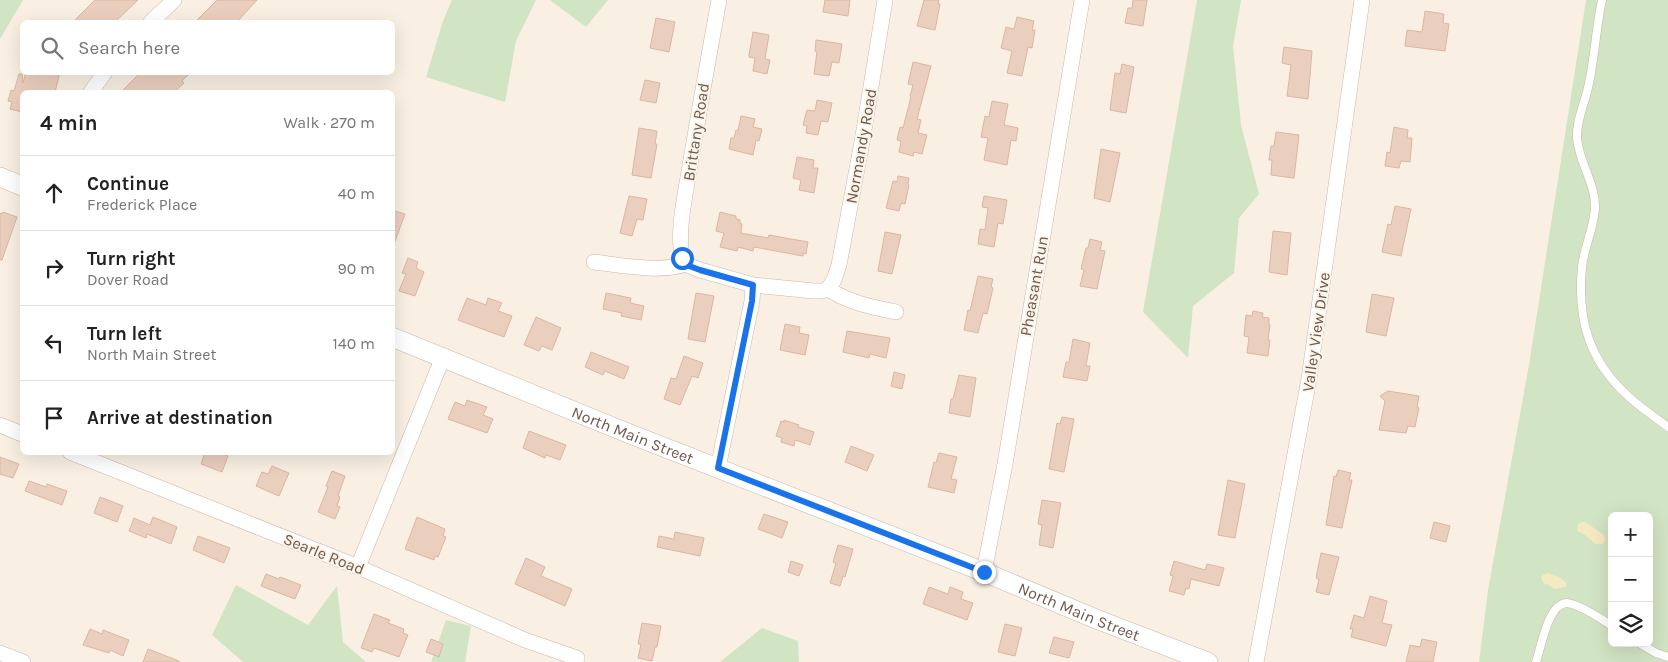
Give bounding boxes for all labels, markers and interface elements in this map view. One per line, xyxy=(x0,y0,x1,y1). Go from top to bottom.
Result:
search box xyxy=(20,20,395,75)
icon: search xyxy=(38,34,66,62)
text: Search here xyxy=(78,37,180,59)
street label: Brittany Road xyxy=(679,82,713,182)
street label: Normandy Road xyxy=(842,87,880,205)
text: 4 min xyxy=(40,111,98,135)
text: Walk · 270 m xyxy=(283,113,375,132)
text: Continue xyxy=(87,173,169,195)
icon: ahead xyxy=(40,179,68,207)
text: 40 m xyxy=(338,184,375,203)
text: Frederick Place xyxy=(87,195,197,214)
street label: Pheasant Run xyxy=(1016,234,1052,338)
route start xyxy=(671,247,694,270)
text: Turn right xyxy=(87,248,176,270)
icon: right xyxy=(40,254,68,282)
text: 90 m xyxy=(337,259,375,278)
text: Dover Road xyxy=(87,270,169,289)
street label: Valley View Drive xyxy=(1298,271,1334,393)
text: Turn left xyxy=(87,323,162,345)
icon: left xyxy=(40,329,68,357)
text: 140 m xyxy=(333,334,375,353)
text: North Main Street xyxy=(87,345,216,364)
street label: North Main Street xyxy=(569,402,697,467)
icon: arrive xyxy=(40,404,68,432)
text: Arrive at destination xyxy=(87,407,273,429)
map controls xyxy=(1608,512,1653,647)
button: + xyxy=(1608,512,1653,557)
street label: Searle Road xyxy=(281,529,367,579)
button: − xyxy=(1608,557,1653,602)
route end xyxy=(973,561,996,584)
street label: North Main Street xyxy=(1016,578,1143,644)
button: layers xyxy=(1608,602,1653,647)

